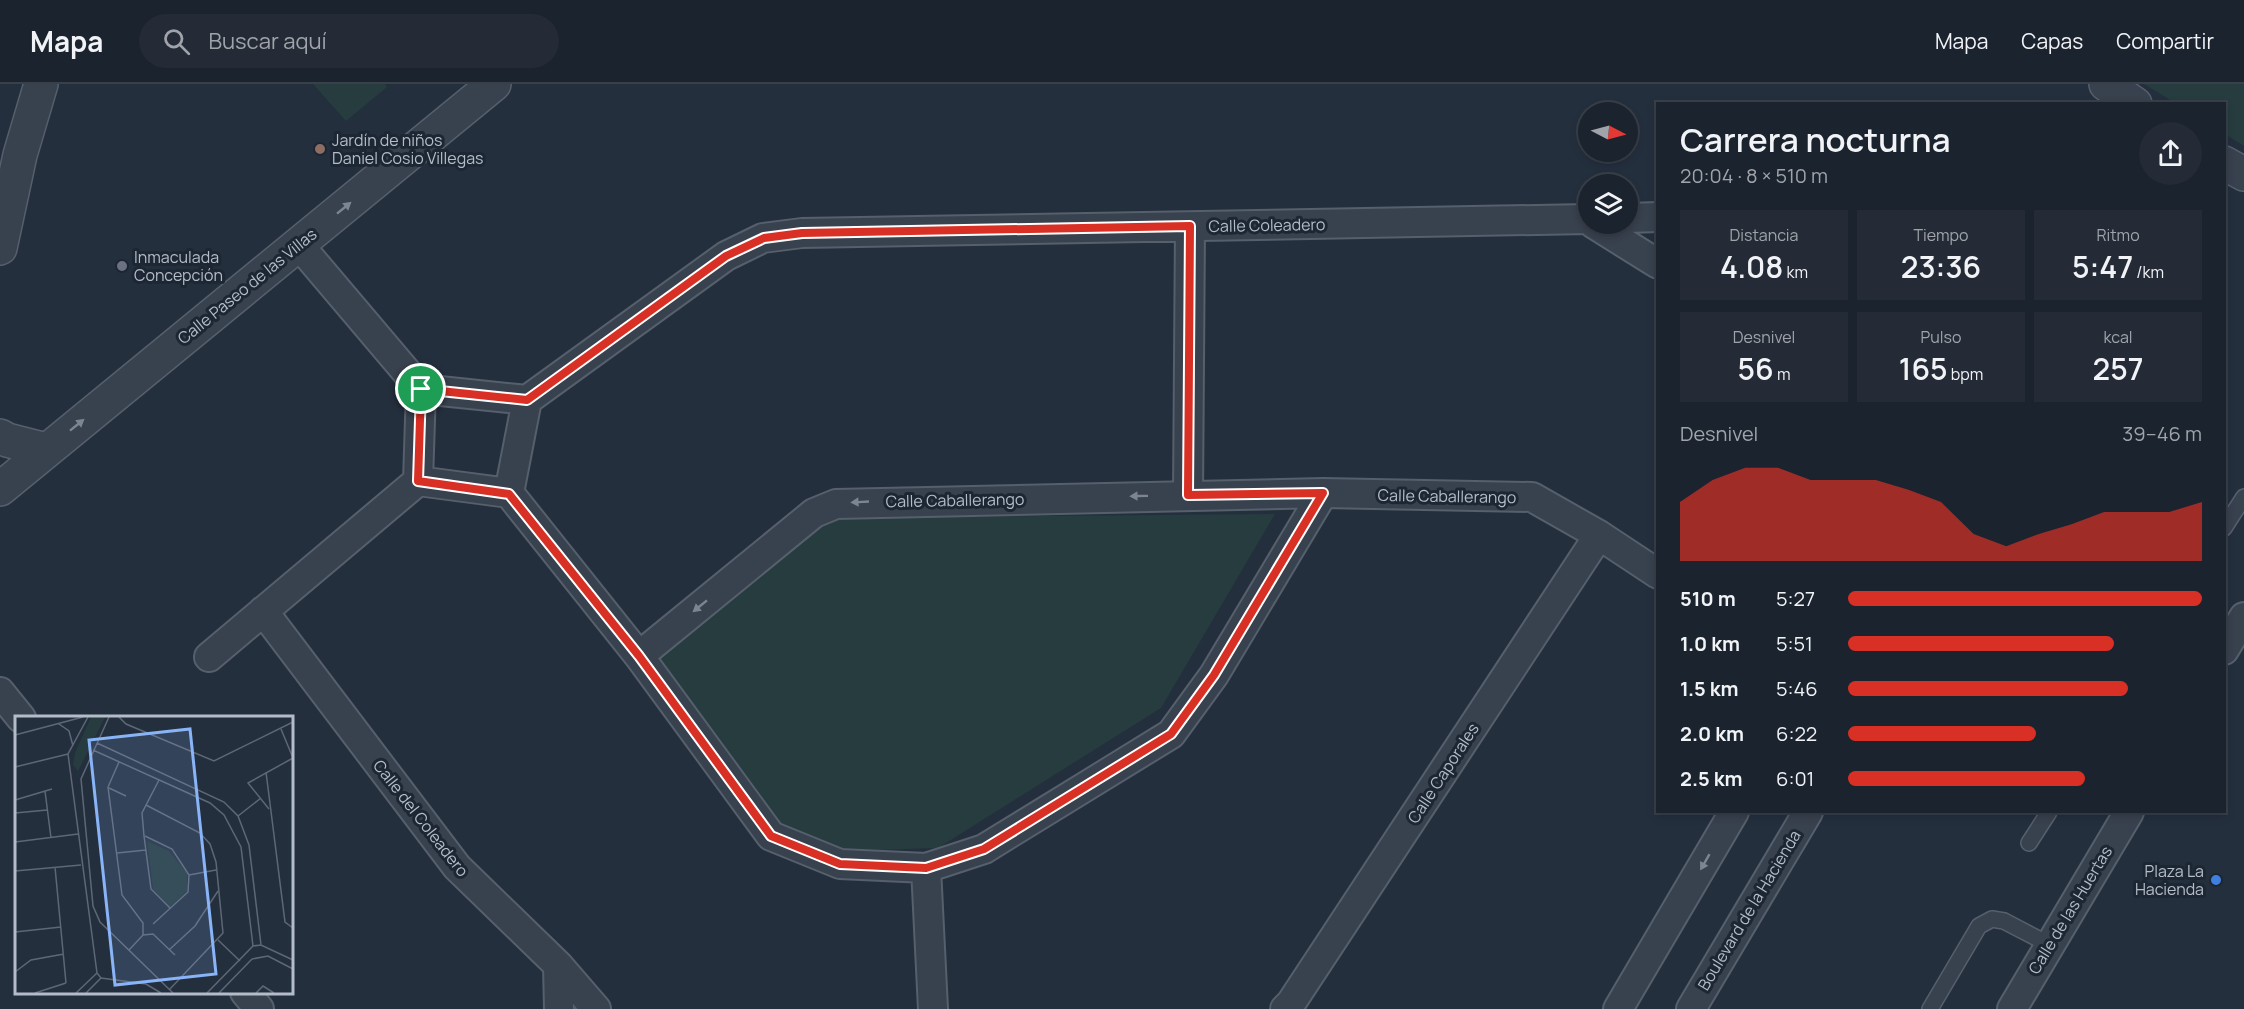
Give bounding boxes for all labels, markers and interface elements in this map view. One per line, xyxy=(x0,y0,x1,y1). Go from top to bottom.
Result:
search box xyxy=(139,14,559,68)
text: Mapa xyxy=(30,22,103,60)
icon: search xyxy=(160,25,193,58)
text: Buscar aquí xyxy=(208,26,327,56)
text: Mapa xyxy=(1935,27,1988,55)
text: Capas xyxy=(2021,27,2083,55)
text: Compartir xyxy=(2116,27,2214,55)
north arrow xyxy=(1578,102,1638,162)
map controls xyxy=(1578,102,1638,234)
text: Carrera nocturna xyxy=(1680,117,1950,162)
button: share xyxy=(2139,122,2202,185)
place label: Jardín de niños Daniel Cosio Villegas xyxy=(332,129,483,169)
marker: Jardín de niños Daniel Cosio Villegas xyxy=(313,142,327,156)
text: 20:04 · 8 × 510 m xyxy=(1680,162,1828,189)
button: layers xyxy=(1578,174,1638,234)
one-way arrow xyxy=(336,202,351,214)
street label: Calle Coleadero xyxy=(1208,213,1326,237)
street label: Calle Paseo de las Villas xyxy=(173,223,321,349)
text: Distancia xyxy=(1730,224,1798,246)
text: Tiempo xyxy=(1914,224,1968,246)
text: Ritmo xyxy=(2096,224,2140,246)
place label: Inmaculada Concepción xyxy=(134,246,223,286)
text: 4.08 xyxy=(1720,246,1783,287)
text: 23:36 xyxy=(1901,246,1981,287)
text: 5:47 xyxy=(2072,246,2133,287)
marker: Inmaculada Concepción xyxy=(115,259,129,273)
text: km xyxy=(1783,261,1808,283)
text: /km xyxy=(2133,261,2164,283)
text: Desnivel xyxy=(1733,326,1795,348)
text: Pulso xyxy=(1921,326,1961,348)
text: kcal xyxy=(2103,326,2133,348)
text: 56 xyxy=(1738,348,1774,389)
text: 165 xyxy=(1899,348,1948,389)
text: 257 xyxy=(2093,348,2143,389)
pin xyxy=(395,363,446,414)
text: m xyxy=(1774,363,1790,385)
text: bpm xyxy=(1948,363,1983,385)
icon: arrive xyxy=(404,372,437,405)
one-way arrow xyxy=(69,418,85,431)
text: Desnivel xyxy=(1680,420,1758,447)
text: 39–46 m xyxy=(2122,420,2202,447)
street label: Calle Caballerango xyxy=(1377,484,1517,508)
street label: Calle Caballerango xyxy=(885,488,1025,512)
one-way arrow xyxy=(1129,492,1148,501)
one-way arrow xyxy=(850,498,869,507)
text: 510 m xyxy=(1680,585,1736,612)
text: 5:27 xyxy=(1776,585,1815,612)
one-way arrow xyxy=(692,600,708,613)
text: 1.0 km xyxy=(1680,630,1740,657)
text: 5:51 xyxy=(1776,630,1813,657)
text: 1.5 km xyxy=(1680,675,1739,702)
text: 5:46 xyxy=(1776,675,1818,702)
inset map xyxy=(15,716,292,994)
street label: Calle Caporales xyxy=(1402,719,1484,827)
text: 2.0 km xyxy=(1680,720,1744,747)
text: 6:22 xyxy=(1776,720,1817,747)
street label: Calle del Coleadero xyxy=(368,755,474,881)
text: 2.5 km xyxy=(1680,765,1742,792)
text: 6:01 xyxy=(1776,765,1814,792)
street label: Boulevard de la Hacienda xyxy=(1692,826,1806,994)
street label: Calle de las Huertas xyxy=(2023,842,2117,978)
one-way arrow xyxy=(1700,854,1710,871)
place label: Plaza La Hacienda xyxy=(2135,860,2204,900)
marker: Plaza La Hacienda xyxy=(2209,873,2223,887)

